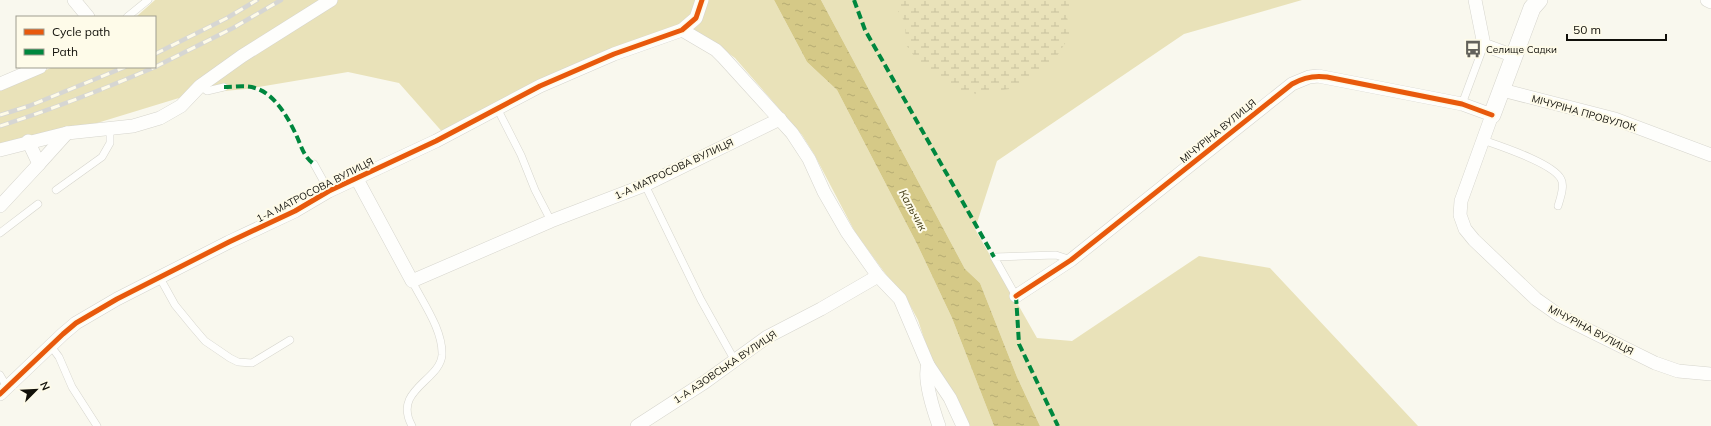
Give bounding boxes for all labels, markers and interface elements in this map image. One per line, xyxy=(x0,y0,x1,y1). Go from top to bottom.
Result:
legend xyxy=(16,16,156,68)
scale bar xyxy=(1567,16,1666,42)
text: 50 m xyxy=(1573,22,1601,37)
text: Cycle path xyxy=(52,24,110,39)
bus stop icon: Селище Садки xyxy=(1463,39,1483,59)
place label: Селище Садки xyxy=(1486,43,1557,56)
text: Path xyxy=(52,44,78,59)
street label: МІЧУРІНА ПРОВУЛОК xyxy=(1530,92,1638,134)
street label: МІЧУРІНА ВУЛИЦЯ xyxy=(1177,96,1259,166)
street label: 1-А МАТРОСОВА ВУЛИЦЯ xyxy=(613,136,735,202)
street label: 1-А МАТРОСОВА ВУЛИЦЯ xyxy=(254,155,376,225)
water label: Кальчик xyxy=(896,187,931,234)
street label: МІЧУРІНА ВУЛИЦЯ xyxy=(1546,302,1636,358)
street label: 1-А АЗОВСЬКА ВУЛИЦЯ xyxy=(671,328,779,406)
north arrow xyxy=(16,370,56,410)
text: N xyxy=(37,379,53,393)

